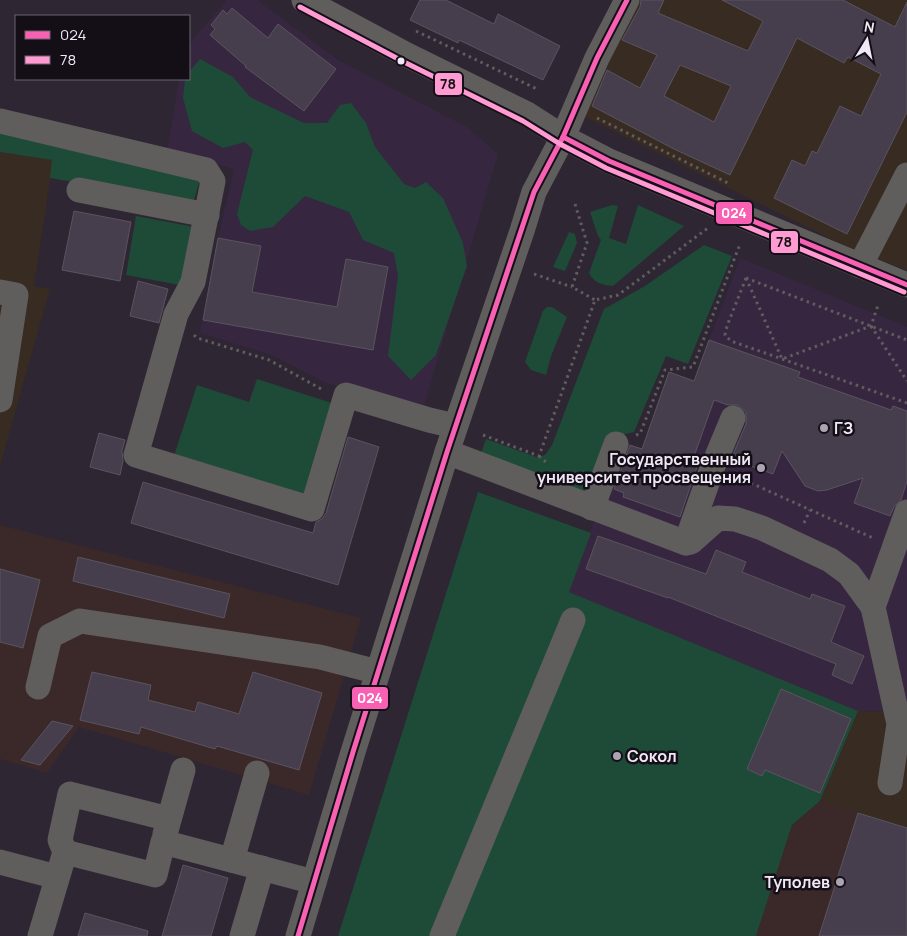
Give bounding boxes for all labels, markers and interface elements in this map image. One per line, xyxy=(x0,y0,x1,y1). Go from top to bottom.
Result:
legend xyxy=(15,15,190,80)
north arrow xyxy=(842,15,892,65)
text: N xyxy=(863,16,876,37)
text: 024 xyxy=(60,24,86,45)
text: 78 xyxy=(60,49,76,70)
unlabelled marker xyxy=(396,56,406,66)
line badge: 78 xyxy=(434,72,463,96)
text: 78 xyxy=(440,74,456,93)
line badge: 024 xyxy=(715,201,753,225)
text: 024 xyxy=(721,203,747,222)
line badge: 78 xyxy=(770,230,799,254)
text: 78 xyxy=(776,232,792,251)
place label: ГЗ xyxy=(834,417,853,439)
marker: ГЗ xyxy=(818,422,830,434)
place label: Государственный университет просвещения xyxy=(537,448,751,488)
marker: Государственный университет просвещения xyxy=(755,462,767,474)
line badge: 024 xyxy=(351,686,389,710)
text: 024 xyxy=(357,688,383,707)
place label: Сокол xyxy=(627,745,677,767)
marker: Сокол xyxy=(611,750,623,762)
place label: Туполев xyxy=(765,871,830,893)
marker: Туполев xyxy=(834,876,846,888)

